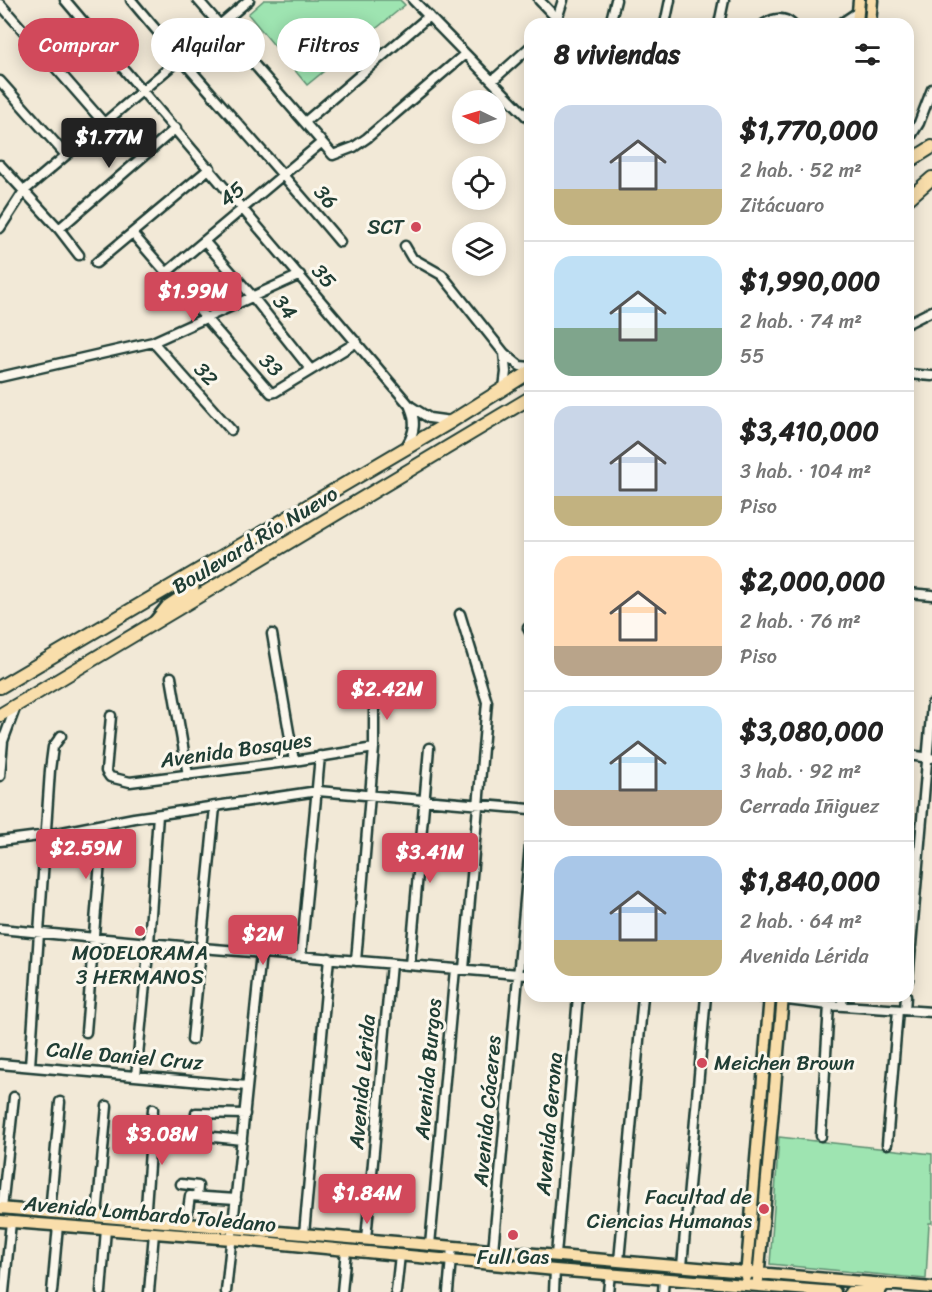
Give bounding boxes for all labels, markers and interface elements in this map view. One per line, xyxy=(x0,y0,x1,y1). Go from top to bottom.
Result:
chip: Comprar xyxy=(18,18,139,72)
chip: Alquilar xyxy=(151,18,265,72)
chip: Filtros xyxy=(277,18,380,72)
text: 8 viviendas xyxy=(554,31,680,77)
icon: filters xyxy=(851,38,884,71)
north arrow xyxy=(452,90,506,144)
map controls xyxy=(452,90,506,276)
text: $1,770,000 xyxy=(740,107,878,153)
pin: $1.77M xyxy=(60,118,158,169)
text: $1.77M xyxy=(75,120,143,155)
icon: home xyxy=(602,129,674,201)
text: 2 hab. · 52 m² xyxy=(740,153,862,188)
button: locate xyxy=(452,156,506,210)
street label: 45 xyxy=(210,171,254,217)
street label: 36 xyxy=(304,176,348,218)
text: Zitácuaro xyxy=(740,188,824,223)
place label: SCT xyxy=(367,208,406,246)
marker: SCT xyxy=(409,220,423,234)
button: layers xyxy=(452,222,506,276)
street label: 35 xyxy=(302,254,346,298)
text: $1,990,000 xyxy=(740,258,880,304)
pin: $1.99M xyxy=(144,272,242,323)
text: $1.99M xyxy=(159,274,227,309)
icon: home xyxy=(602,280,674,352)
street label: 34 xyxy=(262,286,308,328)
text: 2 hab. · 74 m² xyxy=(740,304,862,339)
text: 55 xyxy=(740,339,764,374)
street label: 33 xyxy=(249,343,293,387)
street label: 32 xyxy=(184,352,228,396)
text: $3,410,000 xyxy=(740,408,879,454)
icon: home xyxy=(602,430,674,502)
text: 3 hab. · 104 m² xyxy=(740,454,871,489)
street label: Boulevard Río Nuevo xyxy=(164,475,346,605)
text: Piso xyxy=(740,489,777,524)
text: $2,000,000 xyxy=(740,558,885,604)
icon: home xyxy=(602,580,674,652)
text: 2 hab. · 76 m² xyxy=(740,604,861,639)
text: Piso xyxy=(740,639,777,674)
pin: $2.42M xyxy=(338,670,436,721)
text: $2.42M xyxy=(351,672,423,707)
text: $3,080,000 xyxy=(740,708,884,754)
street label: Avenida Bosques xyxy=(157,721,314,780)
icon: home xyxy=(602,730,674,802)
text: 3 hab. · 92 m² xyxy=(740,754,861,789)
text: Cerrada Iñiguez xyxy=(740,789,879,824)
pin: $2.59M xyxy=(37,829,135,880)
text: $2.59M xyxy=(50,831,122,866)
pin: $3.41M xyxy=(381,833,479,884)
text: $3.41M xyxy=(396,835,464,870)
text: $1,840,000 xyxy=(740,858,880,904)
icon: home xyxy=(602,880,674,952)
text: 2 hab. · 64 m² xyxy=(740,904,862,939)
pin: $2M xyxy=(234,915,292,966)
text: $2M xyxy=(242,917,284,952)
marker: MODELORAMA 3 HERMANOS xyxy=(133,924,147,938)
place label: MODELORAMA 3 HERMANOS xyxy=(72,934,208,996)
text: Avenida Lérida xyxy=(740,939,869,974)
street label: Avenida Burgos xyxy=(403,996,453,1142)
street label: Avenida Lérida xyxy=(337,1013,387,1152)
street label: Calle Daniel Cruz xyxy=(45,1030,205,1082)
street label: Avenida Cáceres xyxy=(461,1034,513,1189)
place label: Meichen Brown xyxy=(714,1044,855,1082)
street label: Avenida Gerona xyxy=(524,1050,574,1198)
marker: Meichen Brown xyxy=(695,1056,709,1070)
pin: $3.08M xyxy=(113,1115,211,1166)
text: $3.08M xyxy=(126,1117,198,1152)
pin: $1.84M xyxy=(318,1174,416,1225)
text: $1.84M xyxy=(333,1176,401,1211)
place label: Facultad de Ciencias Humanas xyxy=(587,1178,752,1240)
street label: Avenida Lombardo Toledano xyxy=(21,1184,278,1244)
marker: Facultad de Ciencias Humanas xyxy=(757,1202,771,1216)
marker: Full Gas xyxy=(506,1228,520,1242)
place label: Full Gas xyxy=(477,1238,550,1276)

